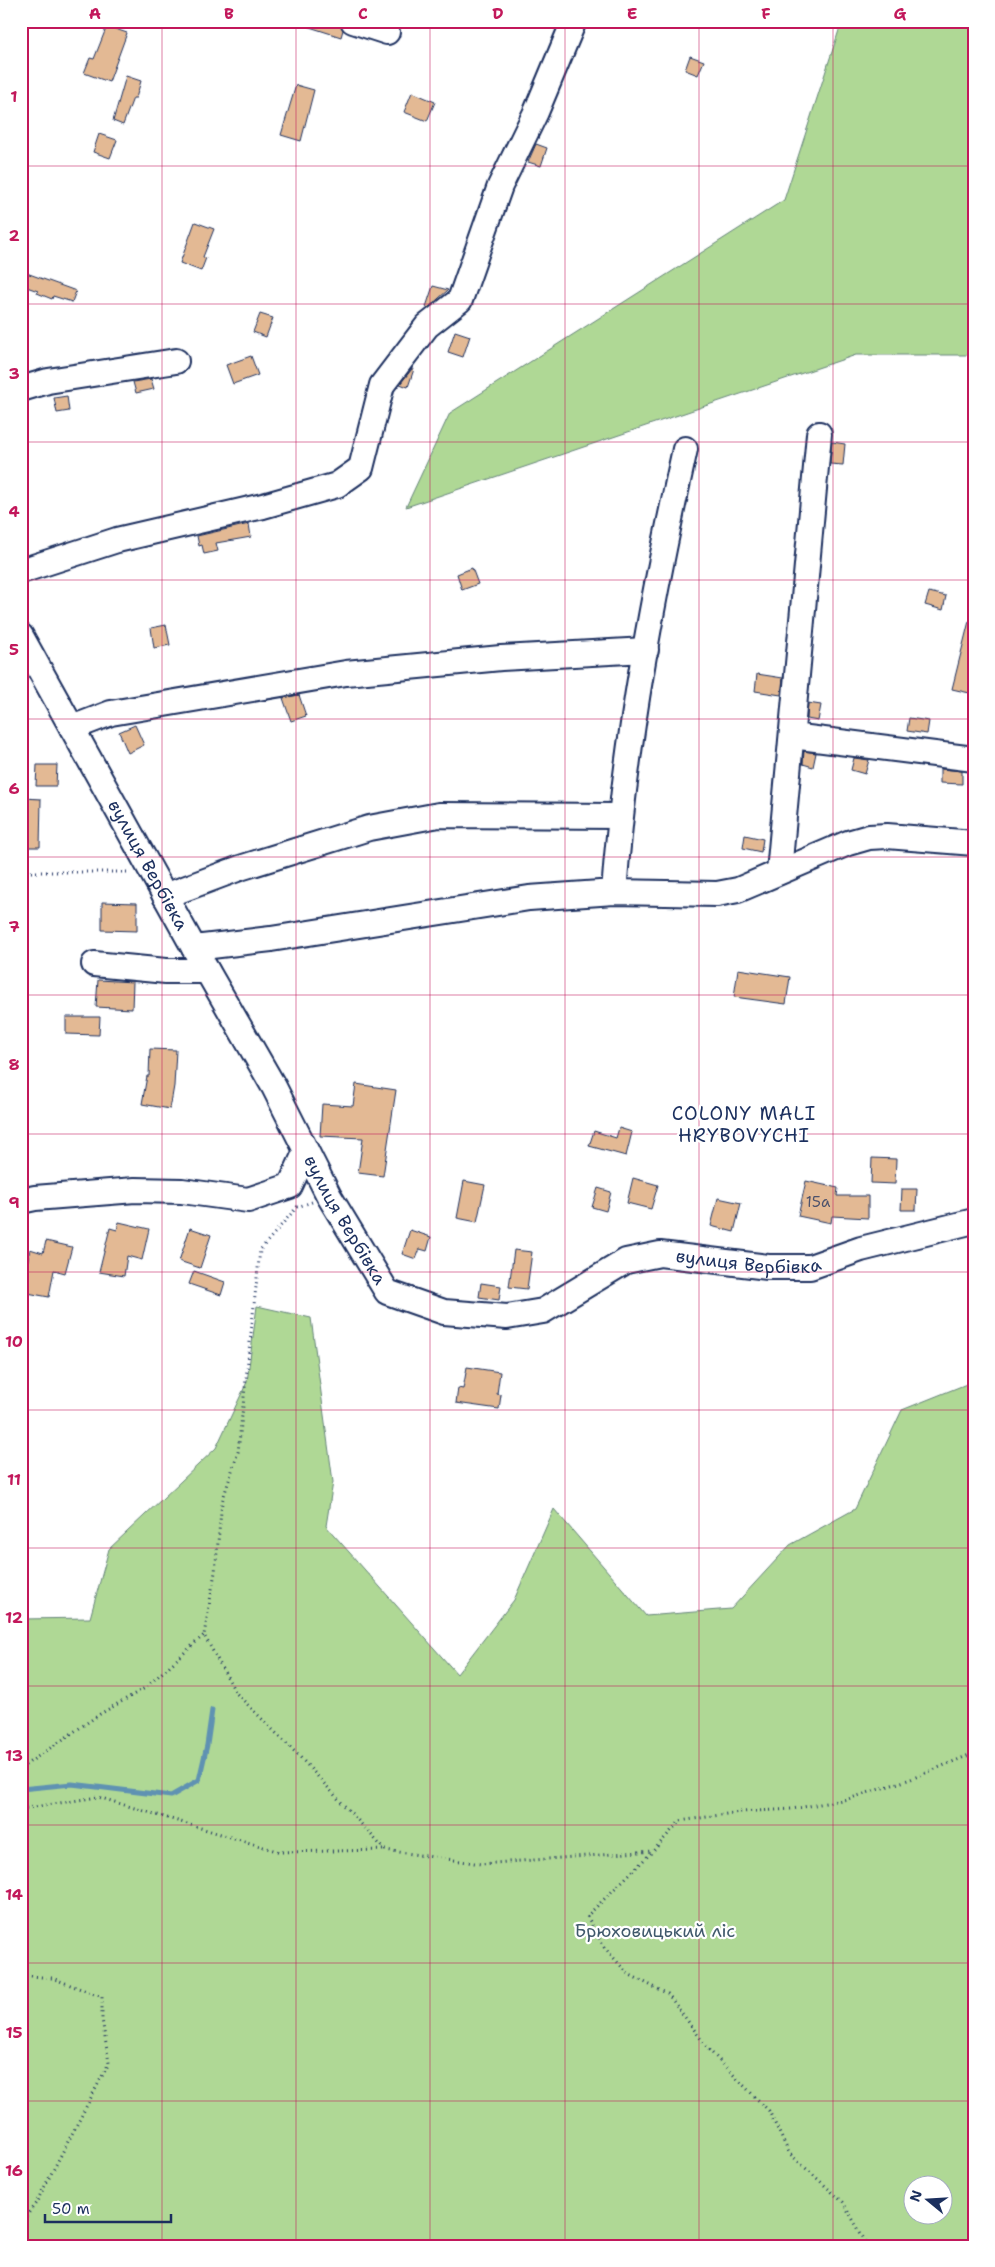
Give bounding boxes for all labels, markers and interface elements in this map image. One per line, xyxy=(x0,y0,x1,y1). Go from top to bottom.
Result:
text: A xyxy=(89,3,101,24)
text: B xyxy=(224,3,234,24)
text: C xyxy=(358,3,368,24)
text: D xyxy=(492,3,504,24)
text: E xyxy=(627,3,637,24)
text: F xyxy=(761,3,771,24)
text: G xyxy=(894,3,907,24)
text: 1 xyxy=(10,86,18,107)
text: 2 xyxy=(8,225,20,246)
text: 3 xyxy=(8,363,20,384)
text: 4 xyxy=(8,501,20,522)
text: 5 xyxy=(9,639,19,660)
text: 6 xyxy=(8,778,20,799)
street label: вулиця Вербівка xyxy=(102,796,194,935)
text: 7 xyxy=(8,916,20,937)
text: 8 xyxy=(8,1054,20,1075)
district label: COLONY MALI HRYBOVYCHI xyxy=(672,1101,816,1148)
street label: вулиця Вербівка xyxy=(298,1151,392,1289)
text: 9 xyxy=(8,1192,20,1213)
house number: 15а xyxy=(806,1192,831,1212)
street label: вулиця Вербівка xyxy=(674,1244,824,1279)
text: 10 xyxy=(5,1331,23,1352)
text: 11 xyxy=(7,1469,21,1490)
text: 12 xyxy=(5,1607,23,1628)
text: 13 xyxy=(5,1745,23,1766)
text: 14 xyxy=(5,1884,23,1905)
park label: Брюховицький ліс xyxy=(575,1919,735,1943)
text: 15 xyxy=(5,2022,23,2043)
text: 16 xyxy=(5,2160,23,2181)
north arrow xyxy=(902,2174,952,2224)
text: N xyxy=(905,2188,926,2204)
scale bar xyxy=(45,2192,171,2224)
text: 50 m xyxy=(52,2199,90,2219)

